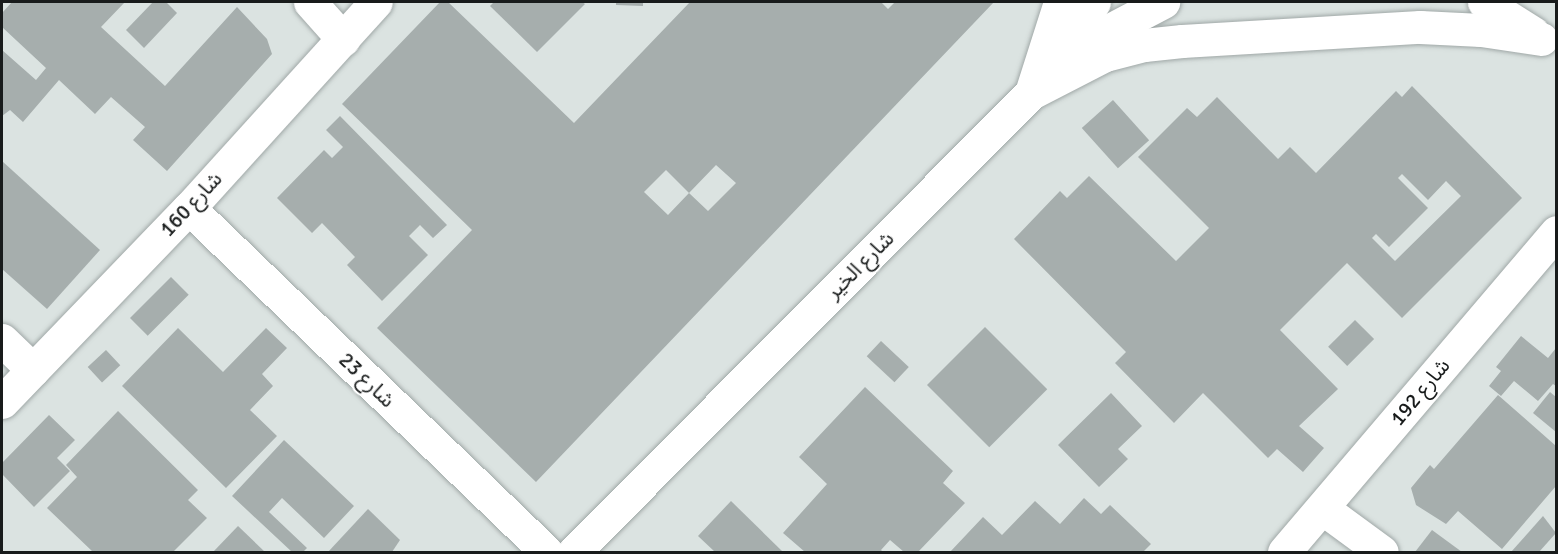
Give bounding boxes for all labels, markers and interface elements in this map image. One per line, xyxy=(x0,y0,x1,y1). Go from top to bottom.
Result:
street label: شارع 160 xyxy=(155,166,227,242)
street label: شارع الخير xyxy=(821,226,899,304)
street label: شارع 23 xyxy=(334,347,400,413)
street label: شارع 192 xyxy=(1385,353,1455,431)

